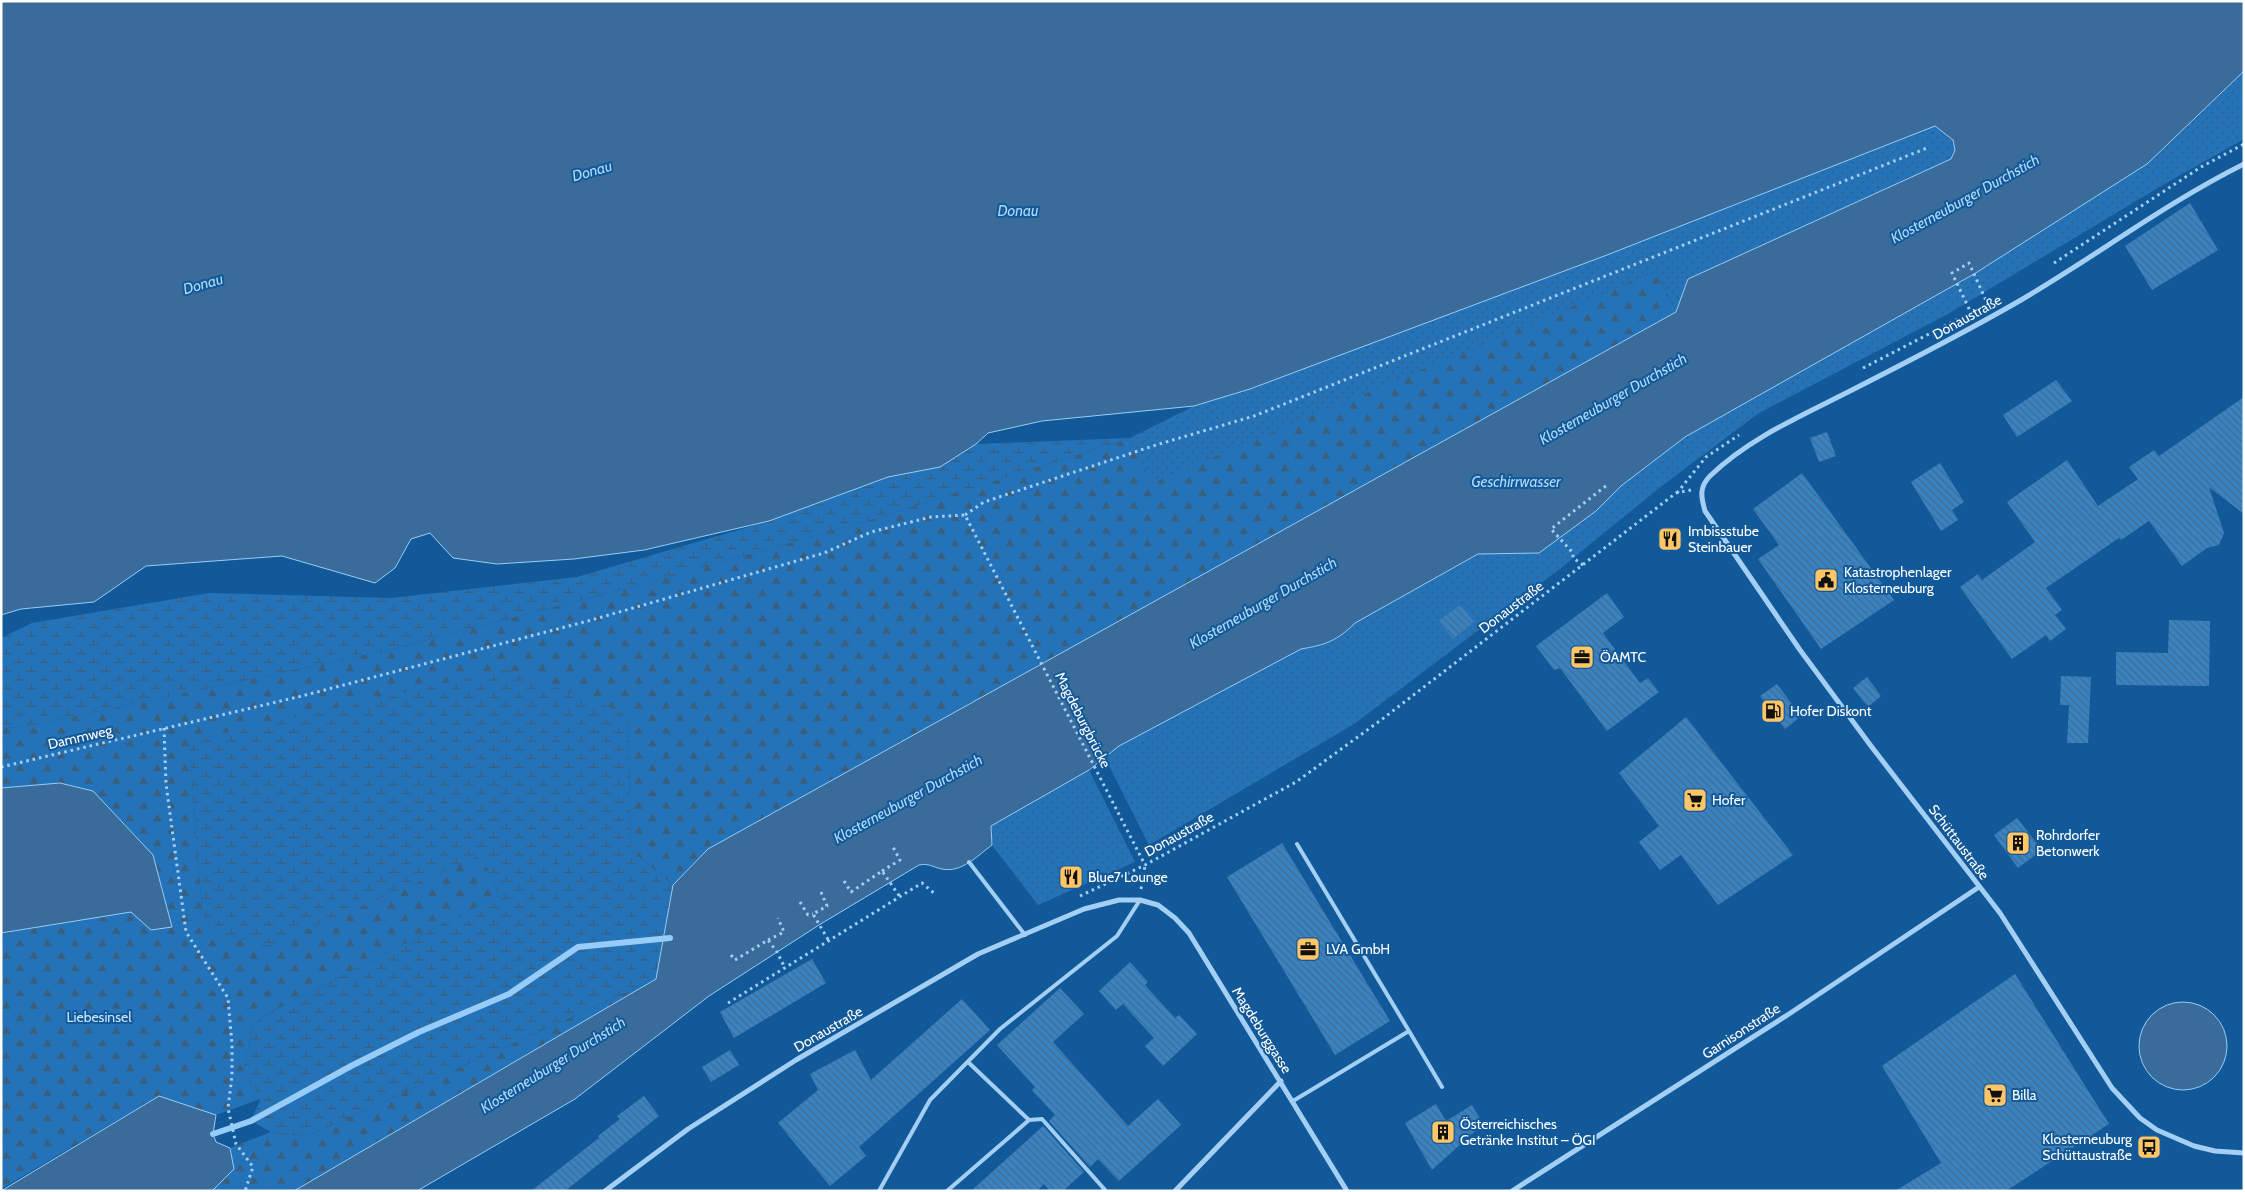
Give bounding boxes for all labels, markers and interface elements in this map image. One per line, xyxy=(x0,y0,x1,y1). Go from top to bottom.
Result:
water label: Klosterneuburger Durchstich xyxy=(1887,151,2043,247)
water label: Donau xyxy=(570,157,614,185)
water label: Donau xyxy=(998,202,1038,220)
water label: Donau xyxy=(181,270,225,298)
street label: Donaustraße xyxy=(1929,291,2005,343)
water label: Klosterneuburger Durchstich xyxy=(1536,349,1690,449)
water label: Geschirrwasser xyxy=(1471,473,1562,491)
place label: Imbissstube Steinbauer xyxy=(1688,522,1759,556)
restaurant icon: Imbissstube Steinbauer xyxy=(1657,526,1683,552)
water label: Klosterneuburger Durchstich xyxy=(1186,553,1340,653)
place label: Katastrophenlager Klosterneuburg xyxy=(1844,563,1952,597)
public building icon: Katastrophenlager Klosterneuburg xyxy=(1813,567,1839,593)
street label: Donaustraße xyxy=(1475,577,1547,637)
office icon: ÖAMTC xyxy=(1569,644,1595,670)
place label: ÖAMTC xyxy=(1600,648,1646,666)
street label: Magdeburgbrücke xyxy=(1051,669,1115,771)
fuel station icon: Hofer Diskont xyxy=(1760,698,1786,724)
place label: Hofer Diskont xyxy=(1790,702,1872,720)
street label: Dammweg xyxy=(46,721,115,753)
water label: Klosterneuburger Durchstich xyxy=(830,751,986,847)
supermarket icon: Hofer xyxy=(1682,787,1708,813)
place label: Hofer xyxy=(1712,791,1746,809)
street label: Schüttaustraße xyxy=(1925,801,1993,883)
street label: Donaustraße xyxy=(1141,808,1217,860)
place label: Rohrdorfer Betonwerk xyxy=(2036,826,2100,860)
building icon: Rohrdorfer Betonwerk xyxy=(2005,830,2031,856)
restaurant icon: Blue7 Lounge xyxy=(1058,864,1084,890)
place label: Blue7 Lounge xyxy=(1088,868,1168,886)
office icon: LVA GmbH xyxy=(1295,936,1321,962)
place label: LVA GmbH xyxy=(1326,940,1390,958)
street label: Magdeburggasse xyxy=(1228,983,1296,1077)
street label: Garnisonstraße xyxy=(1699,999,1783,1063)
street label: Donaustraße xyxy=(790,1002,866,1056)
park label: Liebesinsel xyxy=(67,1008,132,1026)
water label: Klosterneuburger Durchstich xyxy=(477,1013,629,1117)
supermarket icon: Billa xyxy=(1982,1082,2008,1108)
place label: Billa xyxy=(2012,1086,2037,1104)
place label: Österreichisches Getränke Institut – ÖGI xyxy=(1460,1115,1596,1149)
building icon: Österreichisches Getränke Institut – ÖGI xyxy=(1430,1119,1456,1145)
place label: Klosterneuburg Schüttaustraße xyxy=(2042,1130,2133,1164)
bus stop icon: Klosterneuburg Schüttaustraße xyxy=(2136,1134,2162,1160)

